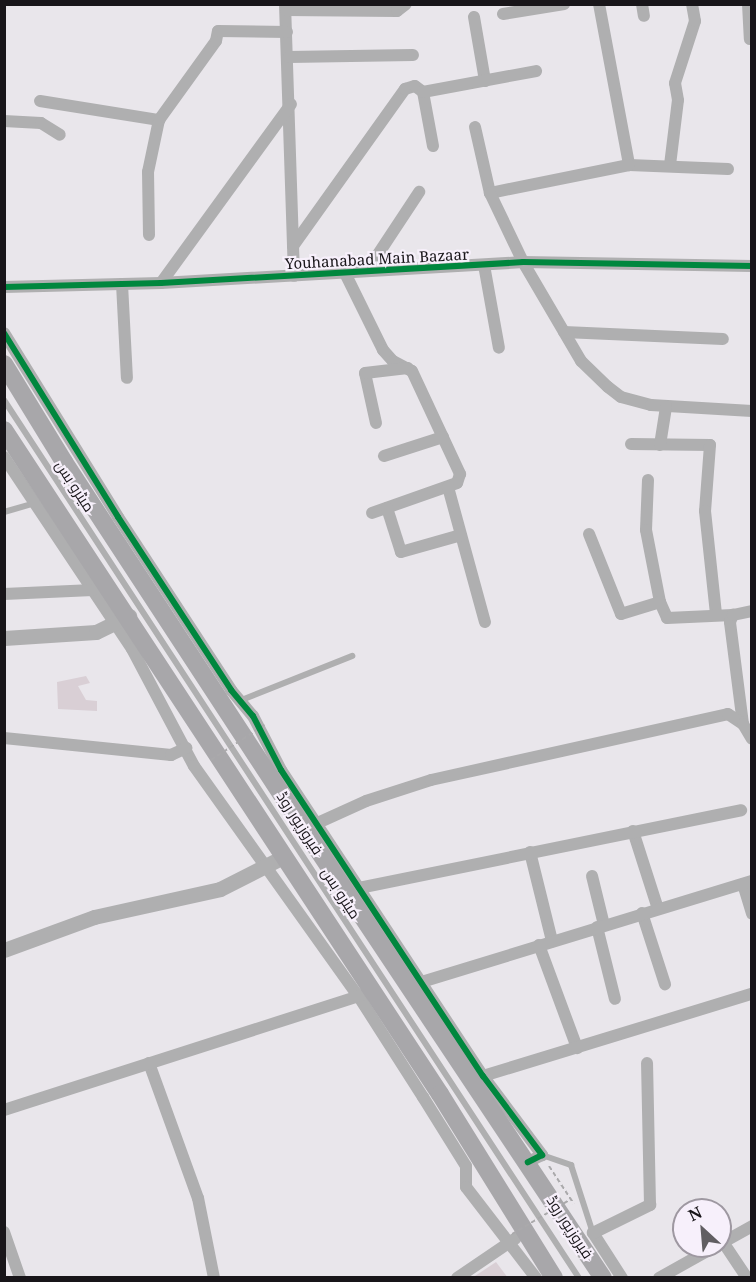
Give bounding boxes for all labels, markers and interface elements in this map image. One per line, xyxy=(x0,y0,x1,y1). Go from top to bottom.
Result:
street label: Youhanabad Main Bazaar xyxy=(285,245,469,273)
street label: میٹرو بس xyxy=(52,457,98,515)
street label: فیروزپور روڈ xyxy=(273,788,327,858)
street label: میٹرو بس xyxy=(318,864,364,922)
street label: فیروزپور روڈ xyxy=(543,1192,597,1262)
north arrow xyxy=(672,1198,732,1258)
text: N xyxy=(684,1201,705,1226)

